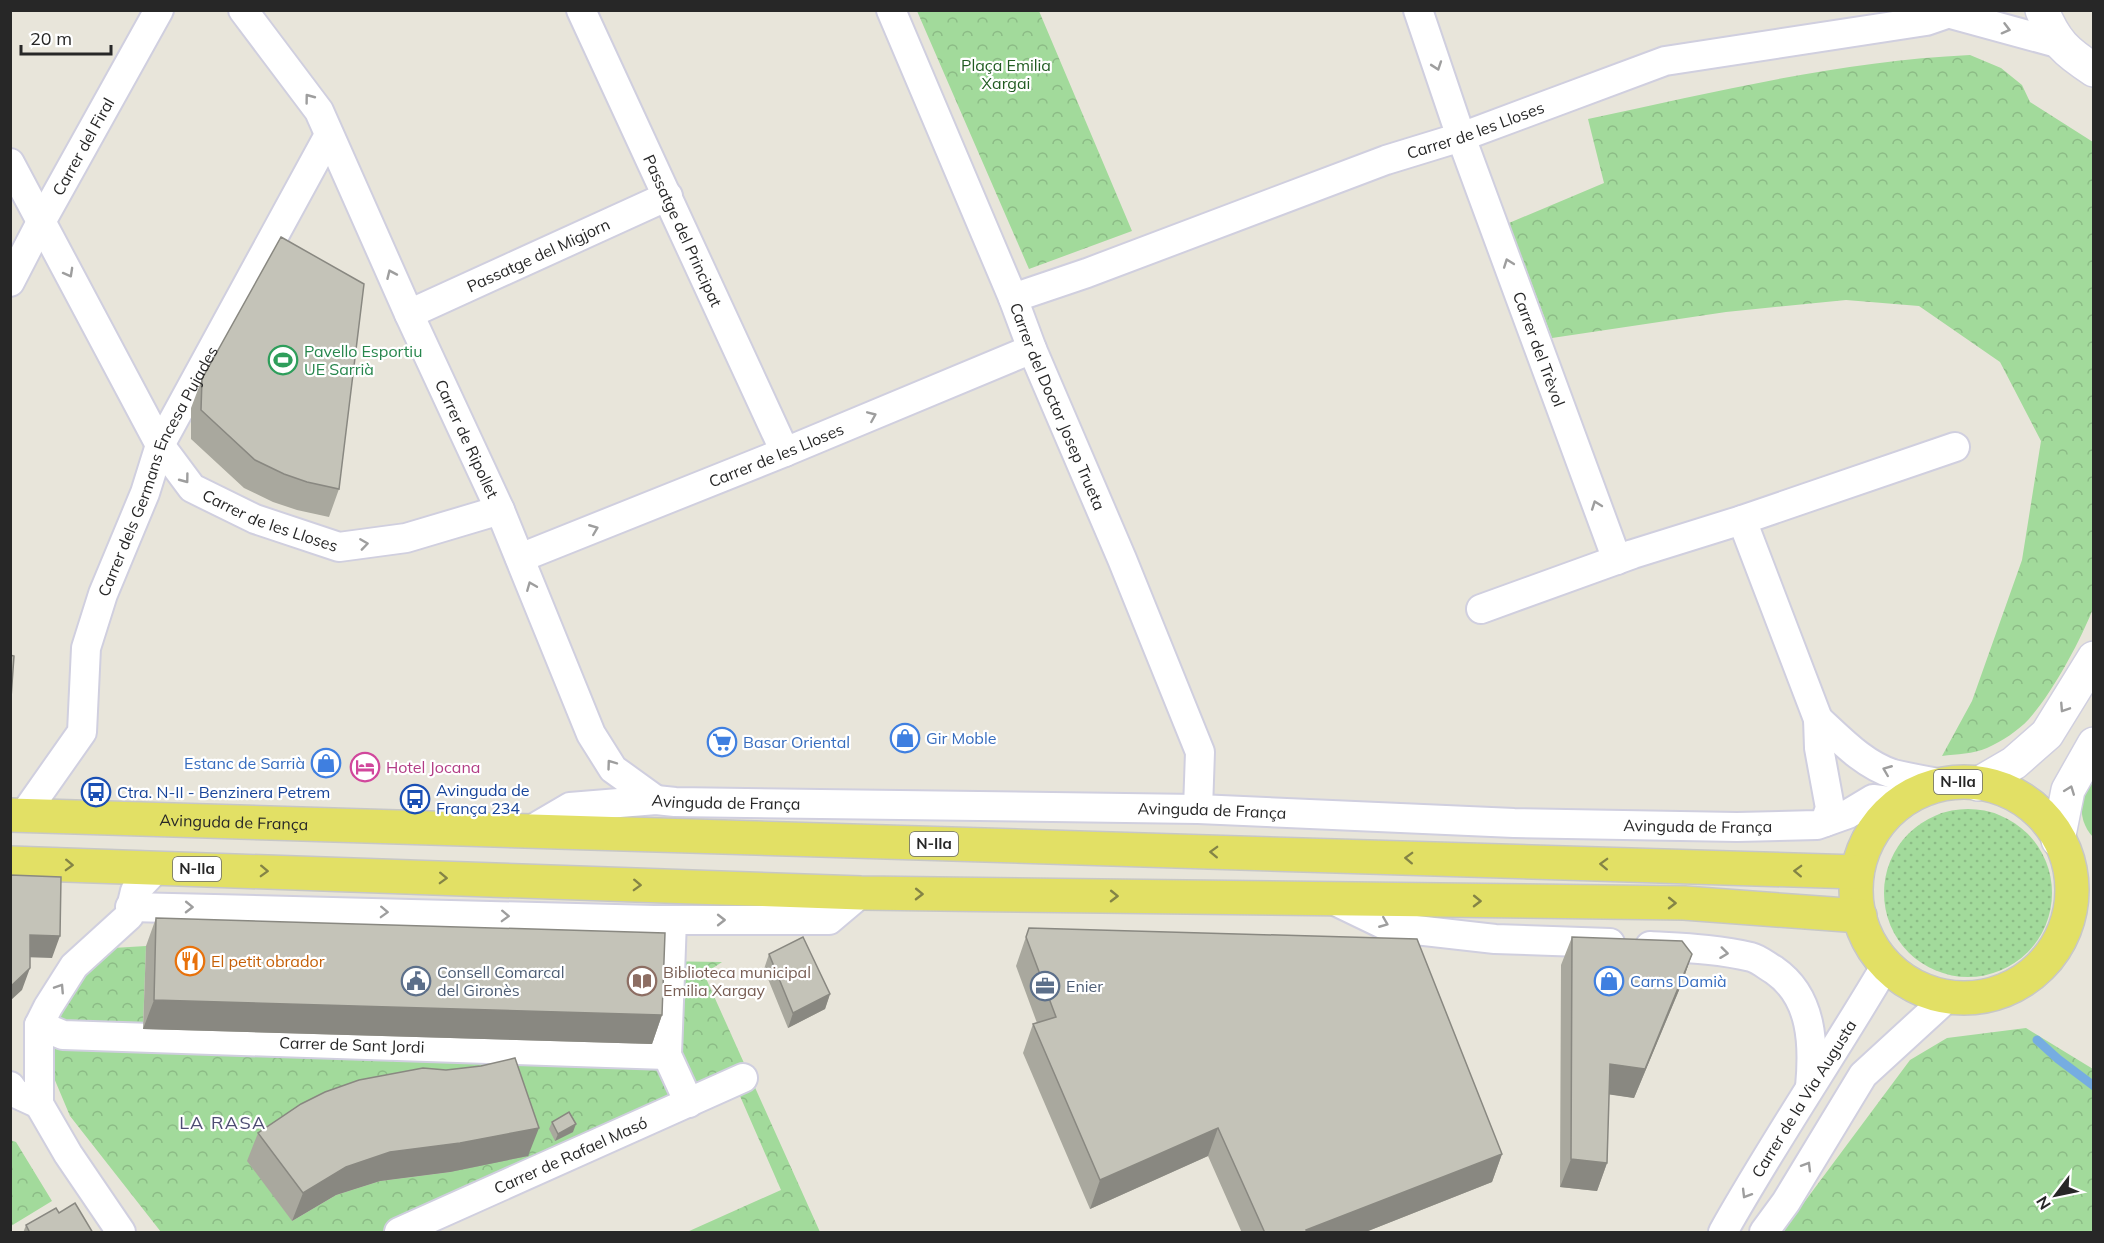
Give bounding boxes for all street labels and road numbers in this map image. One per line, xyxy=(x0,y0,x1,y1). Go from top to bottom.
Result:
street label: Carrer del Firal xyxy=(48,94,118,199)
street label: Carrer de les Lloses xyxy=(1404,97,1547,163)
street label: Passatge del Principat xyxy=(639,151,727,310)
street label: Passatge del Migjorn xyxy=(464,214,613,296)
street label: Carrer del Trèvol xyxy=(1509,289,1569,409)
street label: Carrer del Doctor Josep Trueta xyxy=(1006,300,1110,513)
street label: Carrer dels Germans Encesa Pujades xyxy=(93,343,222,599)
street label: Carrer de Ripollet xyxy=(431,376,503,502)
street label: Carrer de les Lloses xyxy=(706,419,847,492)
street label: Carrer de les Lloses xyxy=(199,485,341,556)
road number: N-IIa xyxy=(1934,770,1982,794)
street label: Avinguda de França xyxy=(651,790,801,814)
street label: Avinguda de França xyxy=(1137,798,1287,823)
street label: Avinguda de França xyxy=(159,810,309,834)
street label: Avinguda de França xyxy=(1623,815,1772,837)
road number: N-IIa xyxy=(910,832,958,856)
road number: N-IIa xyxy=(173,857,221,881)
street label: Carrer de la Via Augusta xyxy=(1747,1016,1861,1181)
street label: Carrer de Sant Jordi xyxy=(279,1032,425,1057)
street label: Carrer de Rafael Masó xyxy=(491,1112,650,1198)

